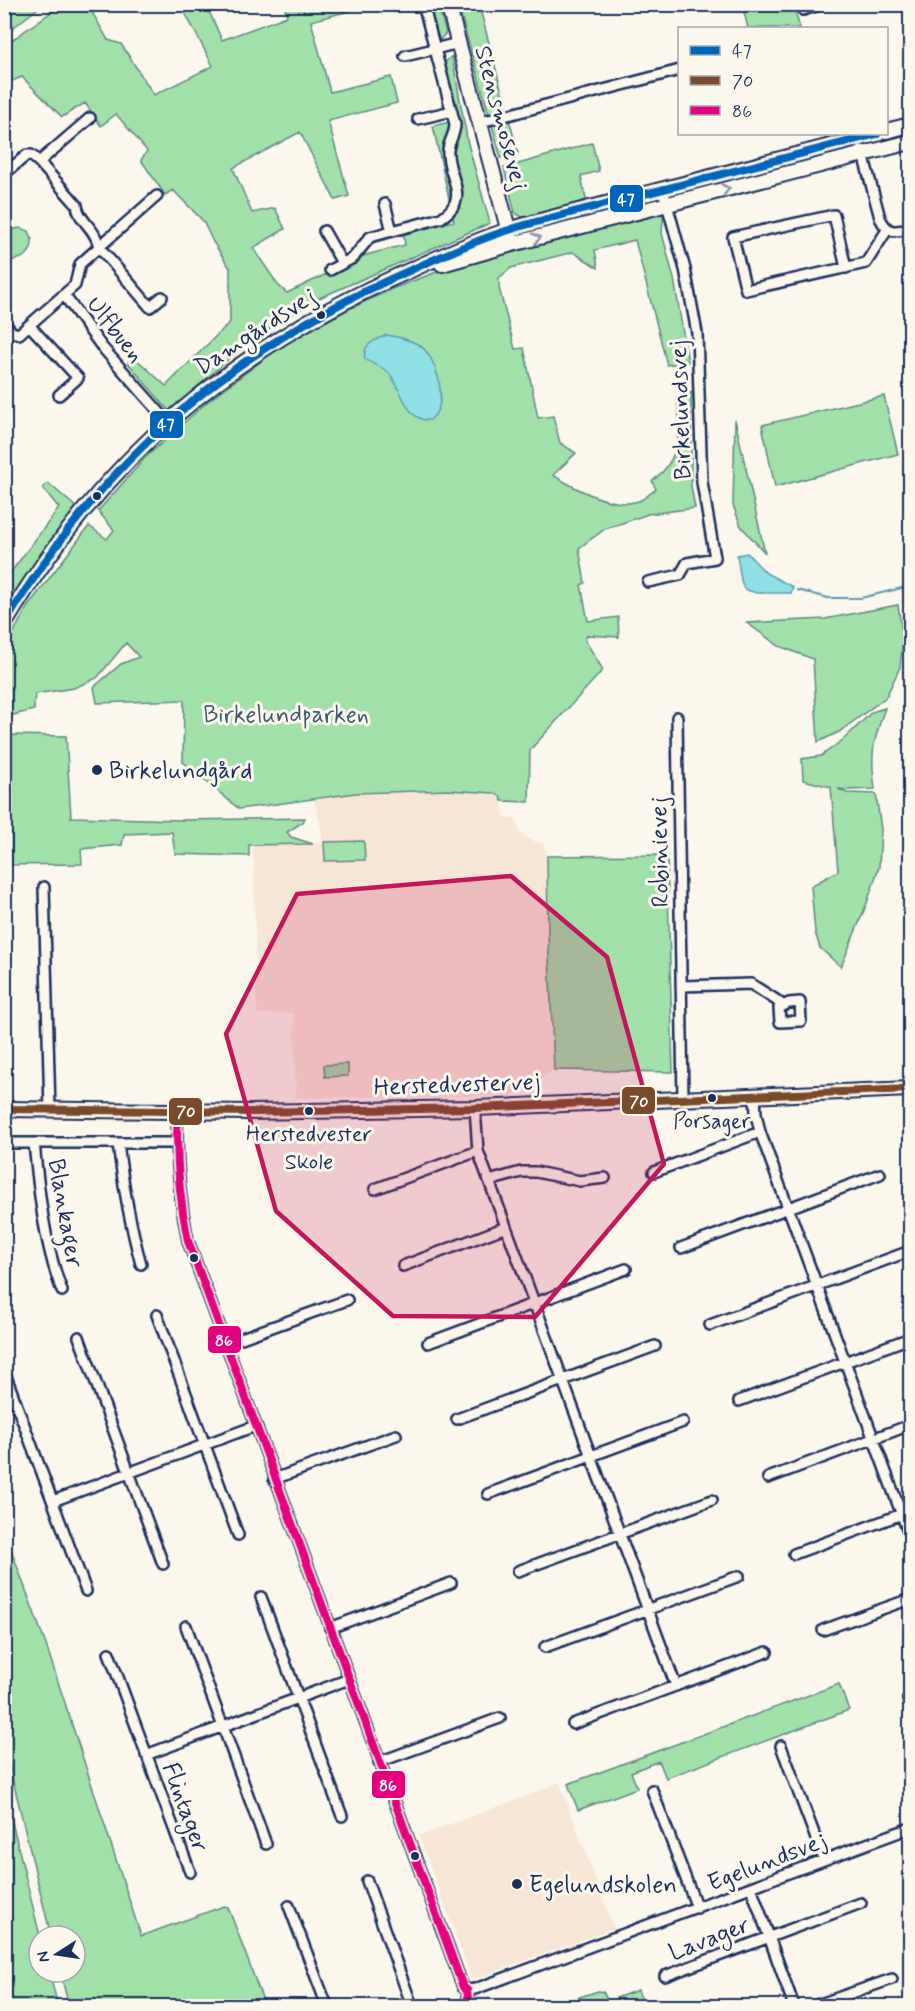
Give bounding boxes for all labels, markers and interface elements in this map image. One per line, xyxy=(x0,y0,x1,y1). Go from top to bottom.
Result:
legend xyxy=(678,27,888,135)
text: 47 xyxy=(732,40,752,64)
street label: Stensmosevej xyxy=(466,43,535,194)
text: 70 xyxy=(732,70,753,94)
text: 86 xyxy=(732,100,752,124)
line badge: 47 xyxy=(609,184,644,213)
one-way arrow xyxy=(721,184,731,197)
text: 47 xyxy=(617,190,635,211)
one-way arrow xyxy=(532,232,542,245)
street label: Damgårdsvej xyxy=(189,281,324,385)
street label: Ulfbuen xyxy=(79,290,151,370)
unlabelled marker xyxy=(315,309,327,321)
street label: Birkelundsvej xyxy=(664,340,699,480)
line badge: 47 xyxy=(149,410,184,439)
text: 47 xyxy=(157,415,175,436)
unlabelled marker xyxy=(91,490,103,502)
park label: Birkelundparken xyxy=(203,700,369,731)
place label: Birkelundgård xyxy=(109,756,252,787)
marker: Birkelundgård xyxy=(90,763,104,777)
street label: Robinievej xyxy=(644,796,677,908)
street label: Herstedvestervej xyxy=(373,1067,541,1104)
line badge: 70 xyxy=(621,1086,656,1115)
text: 70 xyxy=(630,1092,648,1113)
marker: Porsager xyxy=(706,1092,718,1104)
line badge: 70 xyxy=(168,1097,203,1126)
text: 70 xyxy=(177,1102,195,1123)
marker: Herstedvester Skole xyxy=(303,1105,315,1117)
place label: Porsager xyxy=(673,1108,752,1137)
place label: Herstedvester Skole xyxy=(246,1121,372,1177)
street label: Blankager xyxy=(37,1156,89,1271)
unlabelled marker xyxy=(188,1252,200,1264)
line badge: 86 xyxy=(207,1325,242,1354)
text: 86 xyxy=(215,1331,233,1352)
street label: Flintager xyxy=(152,1759,215,1857)
line badge: 86 xyxy=(371,1770,406,1799)
text: 86 xyxy=(379,1776,397,1797)
street label: Egelundsvej xyxy=(703,1825,832,1899)
unlabelled marker xyxy=(409,1850,421,1862)
place label: Egelundskolen xyxy=(529,1870,677,1901)
marker: Egelundskolen xyxy=(510,1877,524,1891)
street label: Lavager xyxy=(665,1910,755,1971)
north arrow xyxy=(27,1924,87,1984)
text: N xyxy=(32,1949,55,1964)

